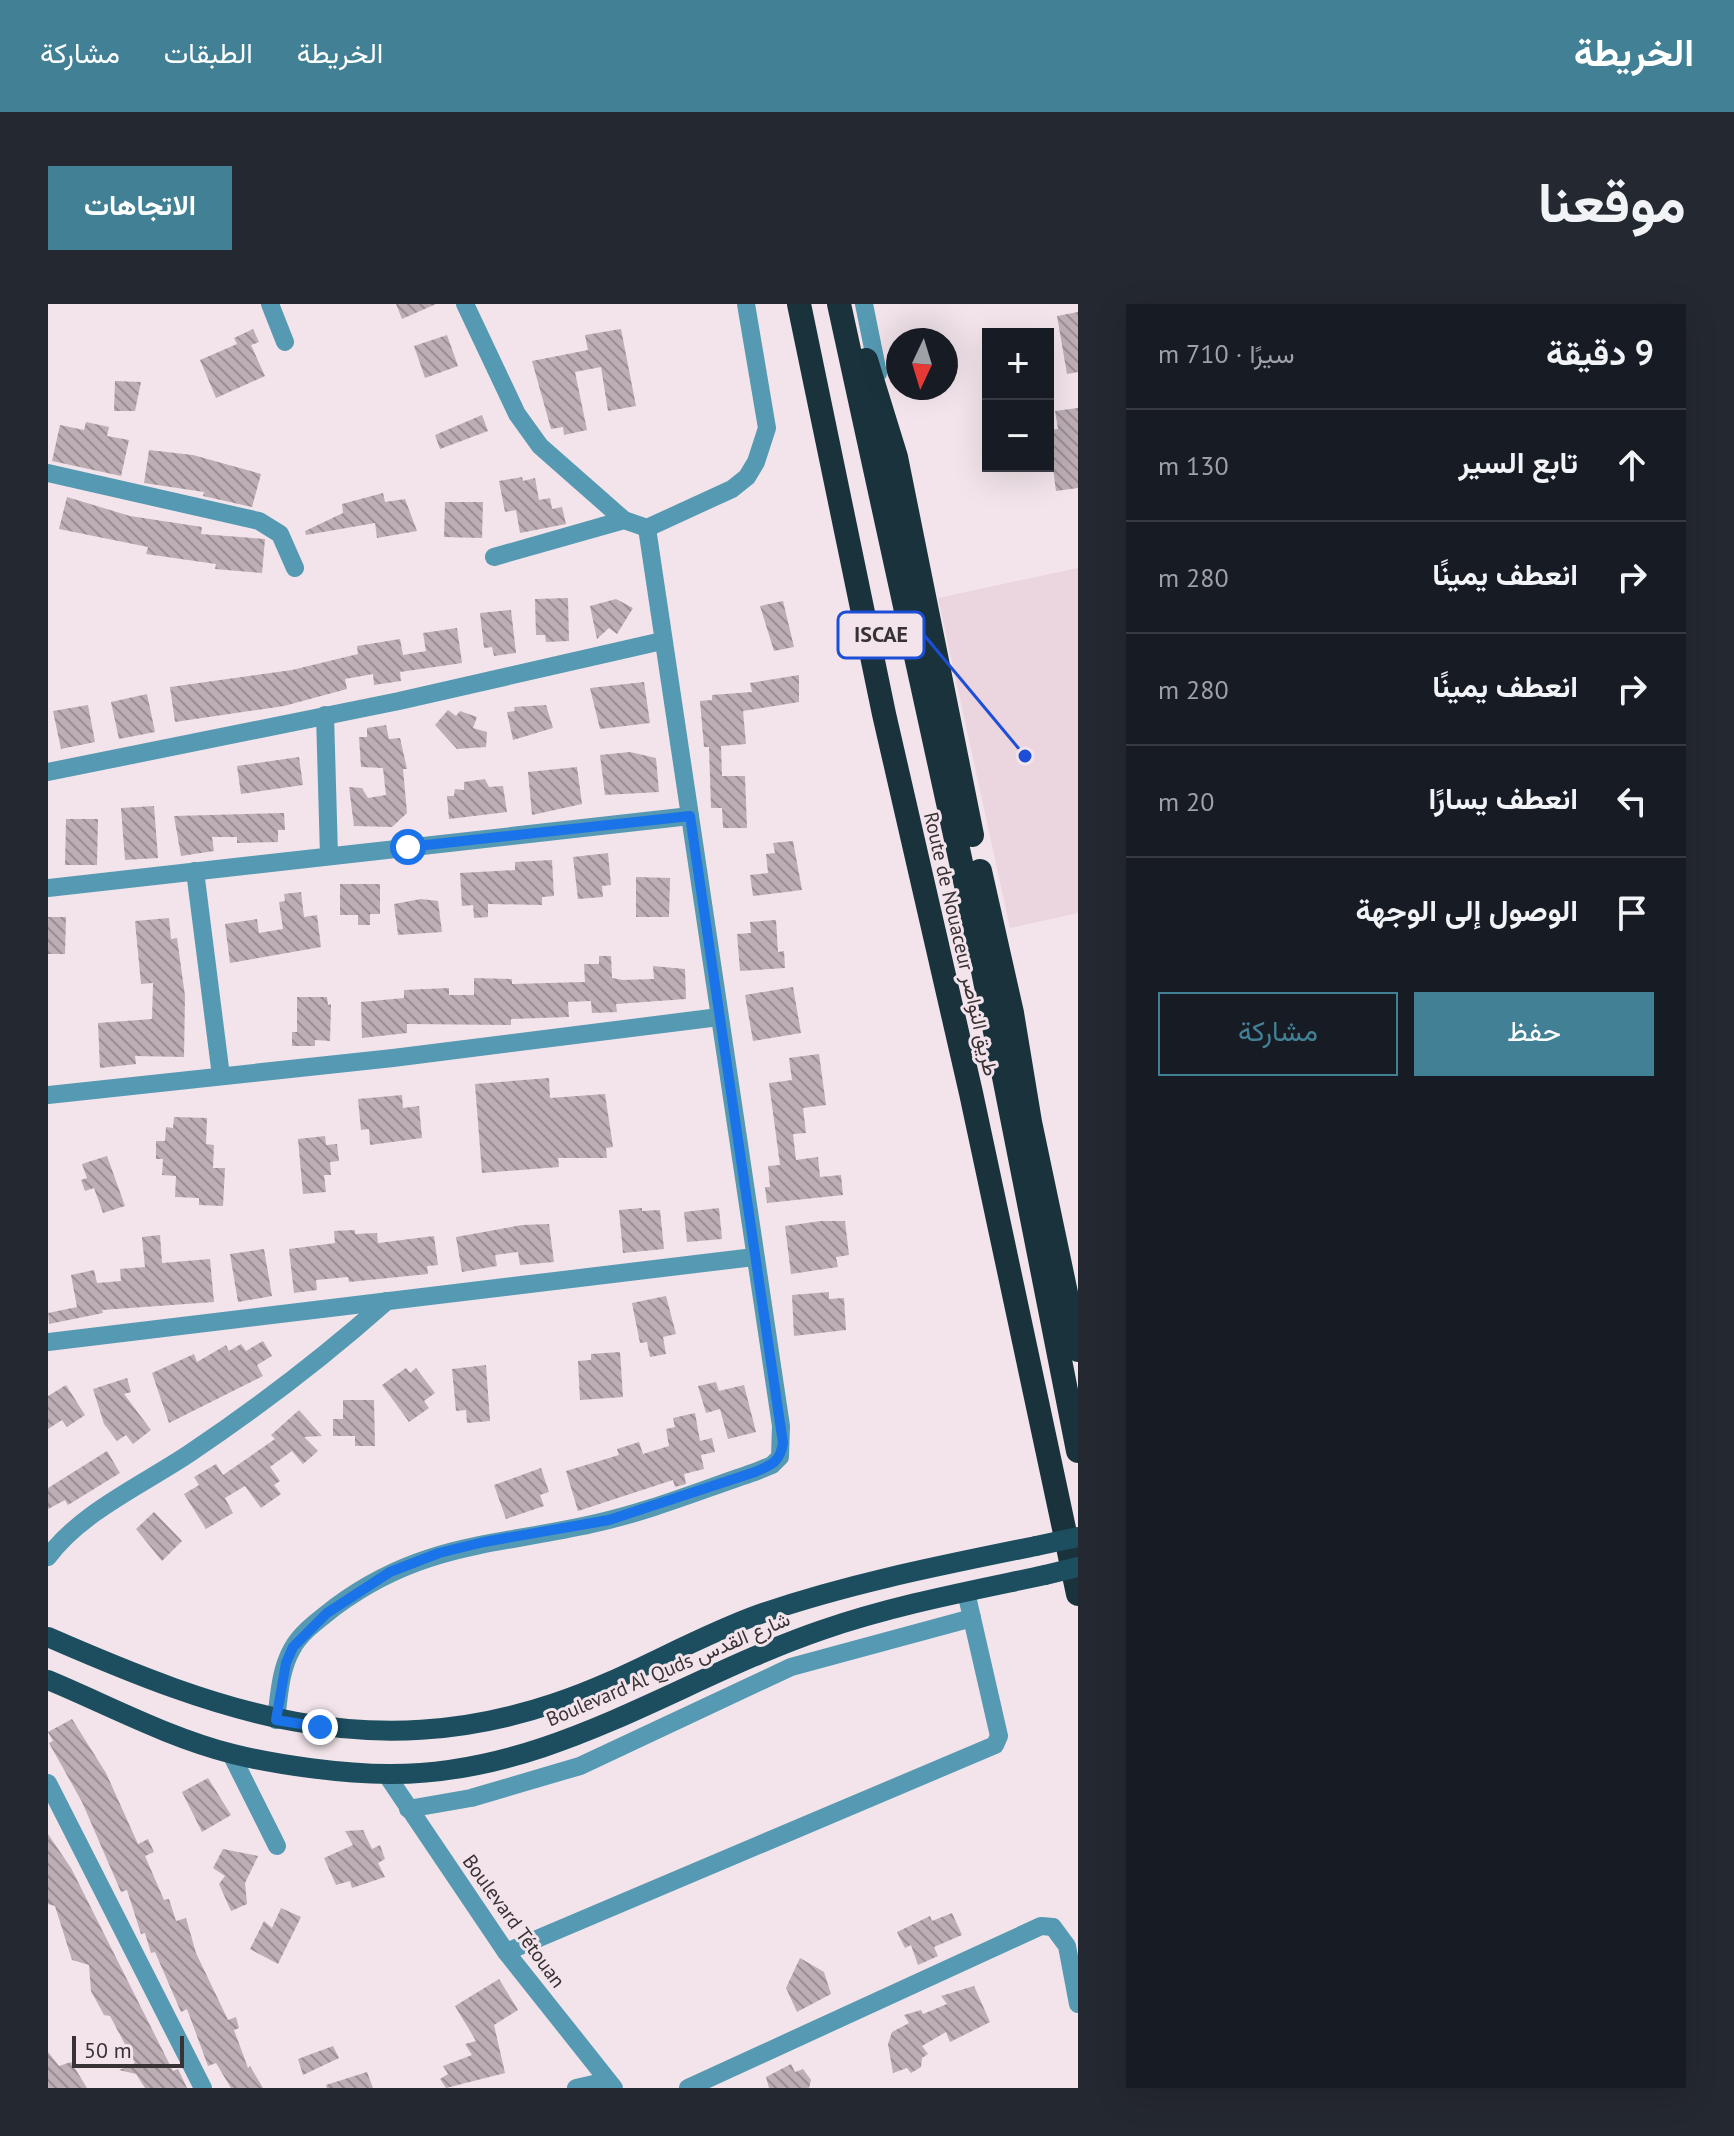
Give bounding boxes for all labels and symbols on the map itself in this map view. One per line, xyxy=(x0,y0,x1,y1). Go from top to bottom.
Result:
north arrow xyxy=(886,328,958,400)
callout: ISCAE xyxy=(838,612,924,658)
text: ISCAE xyxy=(854,620,908,648)
street label: Route de Nouaceur طريق النواصر xyxy=(918,809,1004,1079)
route start xyxy=(390,829,426,865)
street label: Boulevard Al Quds شارع القدس xyxy=(542,1606,794,1733)
route end xyxy=(302,1709,338,1745)
street label: Boulevard Tétouan xyxy=(457,1849,571,1993)
scale bar xyxy=(72,2032,184,2068)

